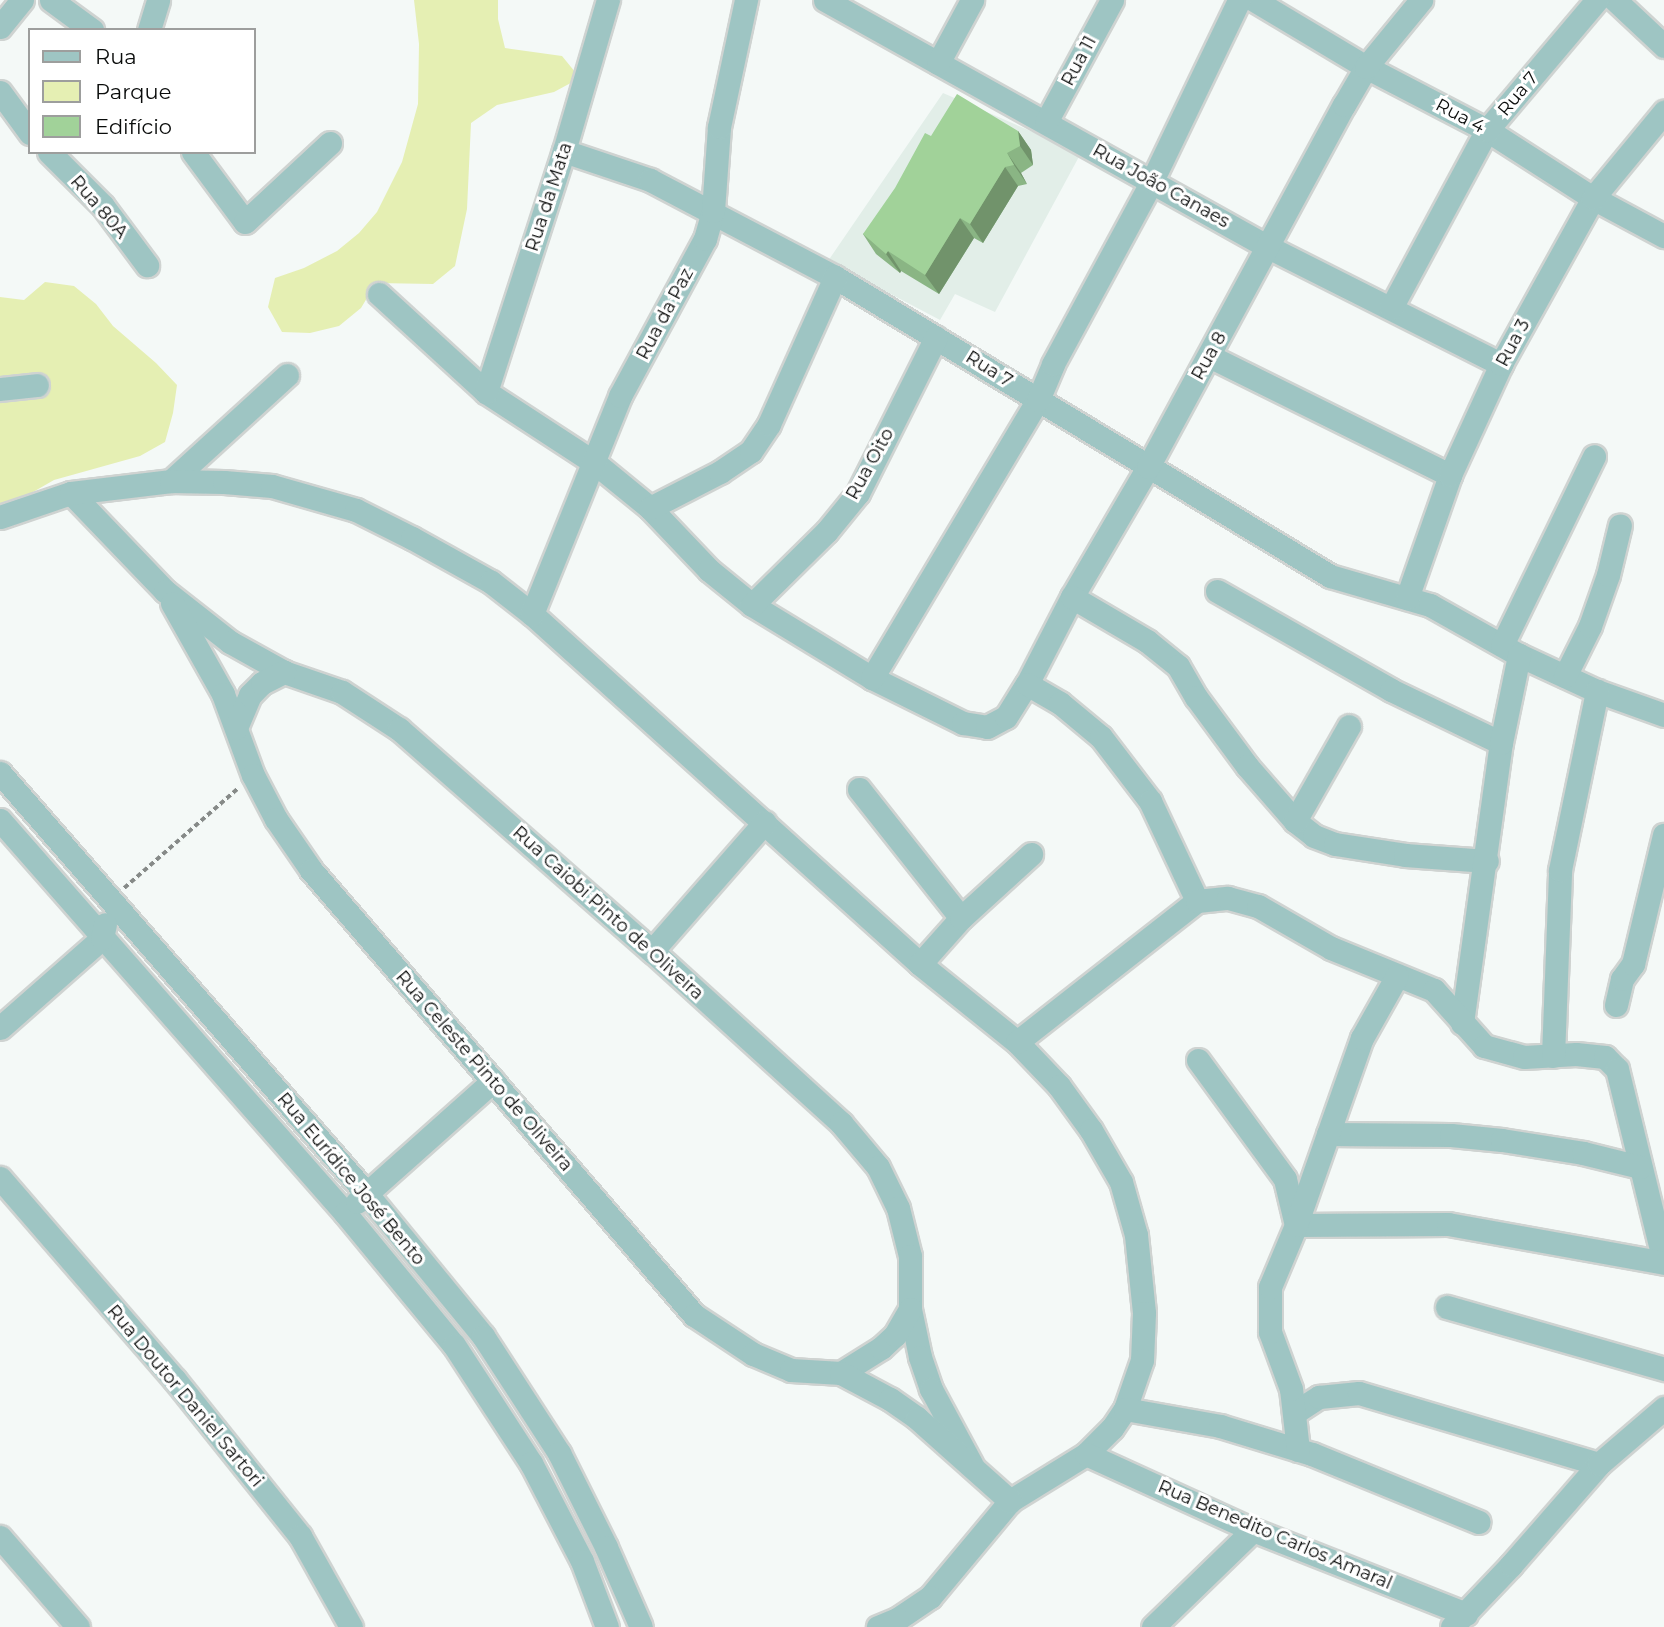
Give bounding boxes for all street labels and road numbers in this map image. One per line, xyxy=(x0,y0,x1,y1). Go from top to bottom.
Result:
street label: Rua 11 xyxy=(1057,32,1101,90)
street label: Rua 7 xyxy=(1493,68,1543,120)
street label: Rua 4 xyxy=(1432,94,1488,138)
street label: Rua João Canaes xyxy=(1089,139,1233,233)
street label: Rua da Mata xyxy=(521,140,577,254)
street label: Rua 80A xyxy=(66,171,132,243)
street label: Rua da Paz xyxy=(632,265,698,363)
street label: Rua 3 xyxy=(1492,316,1534,370)
street label: Rua 8 xyxy=(1187,328,1231,384)
street label: Rua 7 xyxy=(962,346,1016,392)
street label: Rua Oito xyxy=(842,424,898,504)
street label: Rua Caiobi Pinto de Oliveira xyxy=(508,822,708,1004)
street label: Rua Celeste Pinto de Oliveira xyxy=(391,966,577,1176)
street label: Rua Eurídice José Bento xyxy=(272,1088,430,1270)
street label: Rua Doutor Daniel Sartori xyxy=(102,1301,268,1491)
street label: Rua Benedito Carlos Amaral xyxy=(1155,1476,1395,1594)

